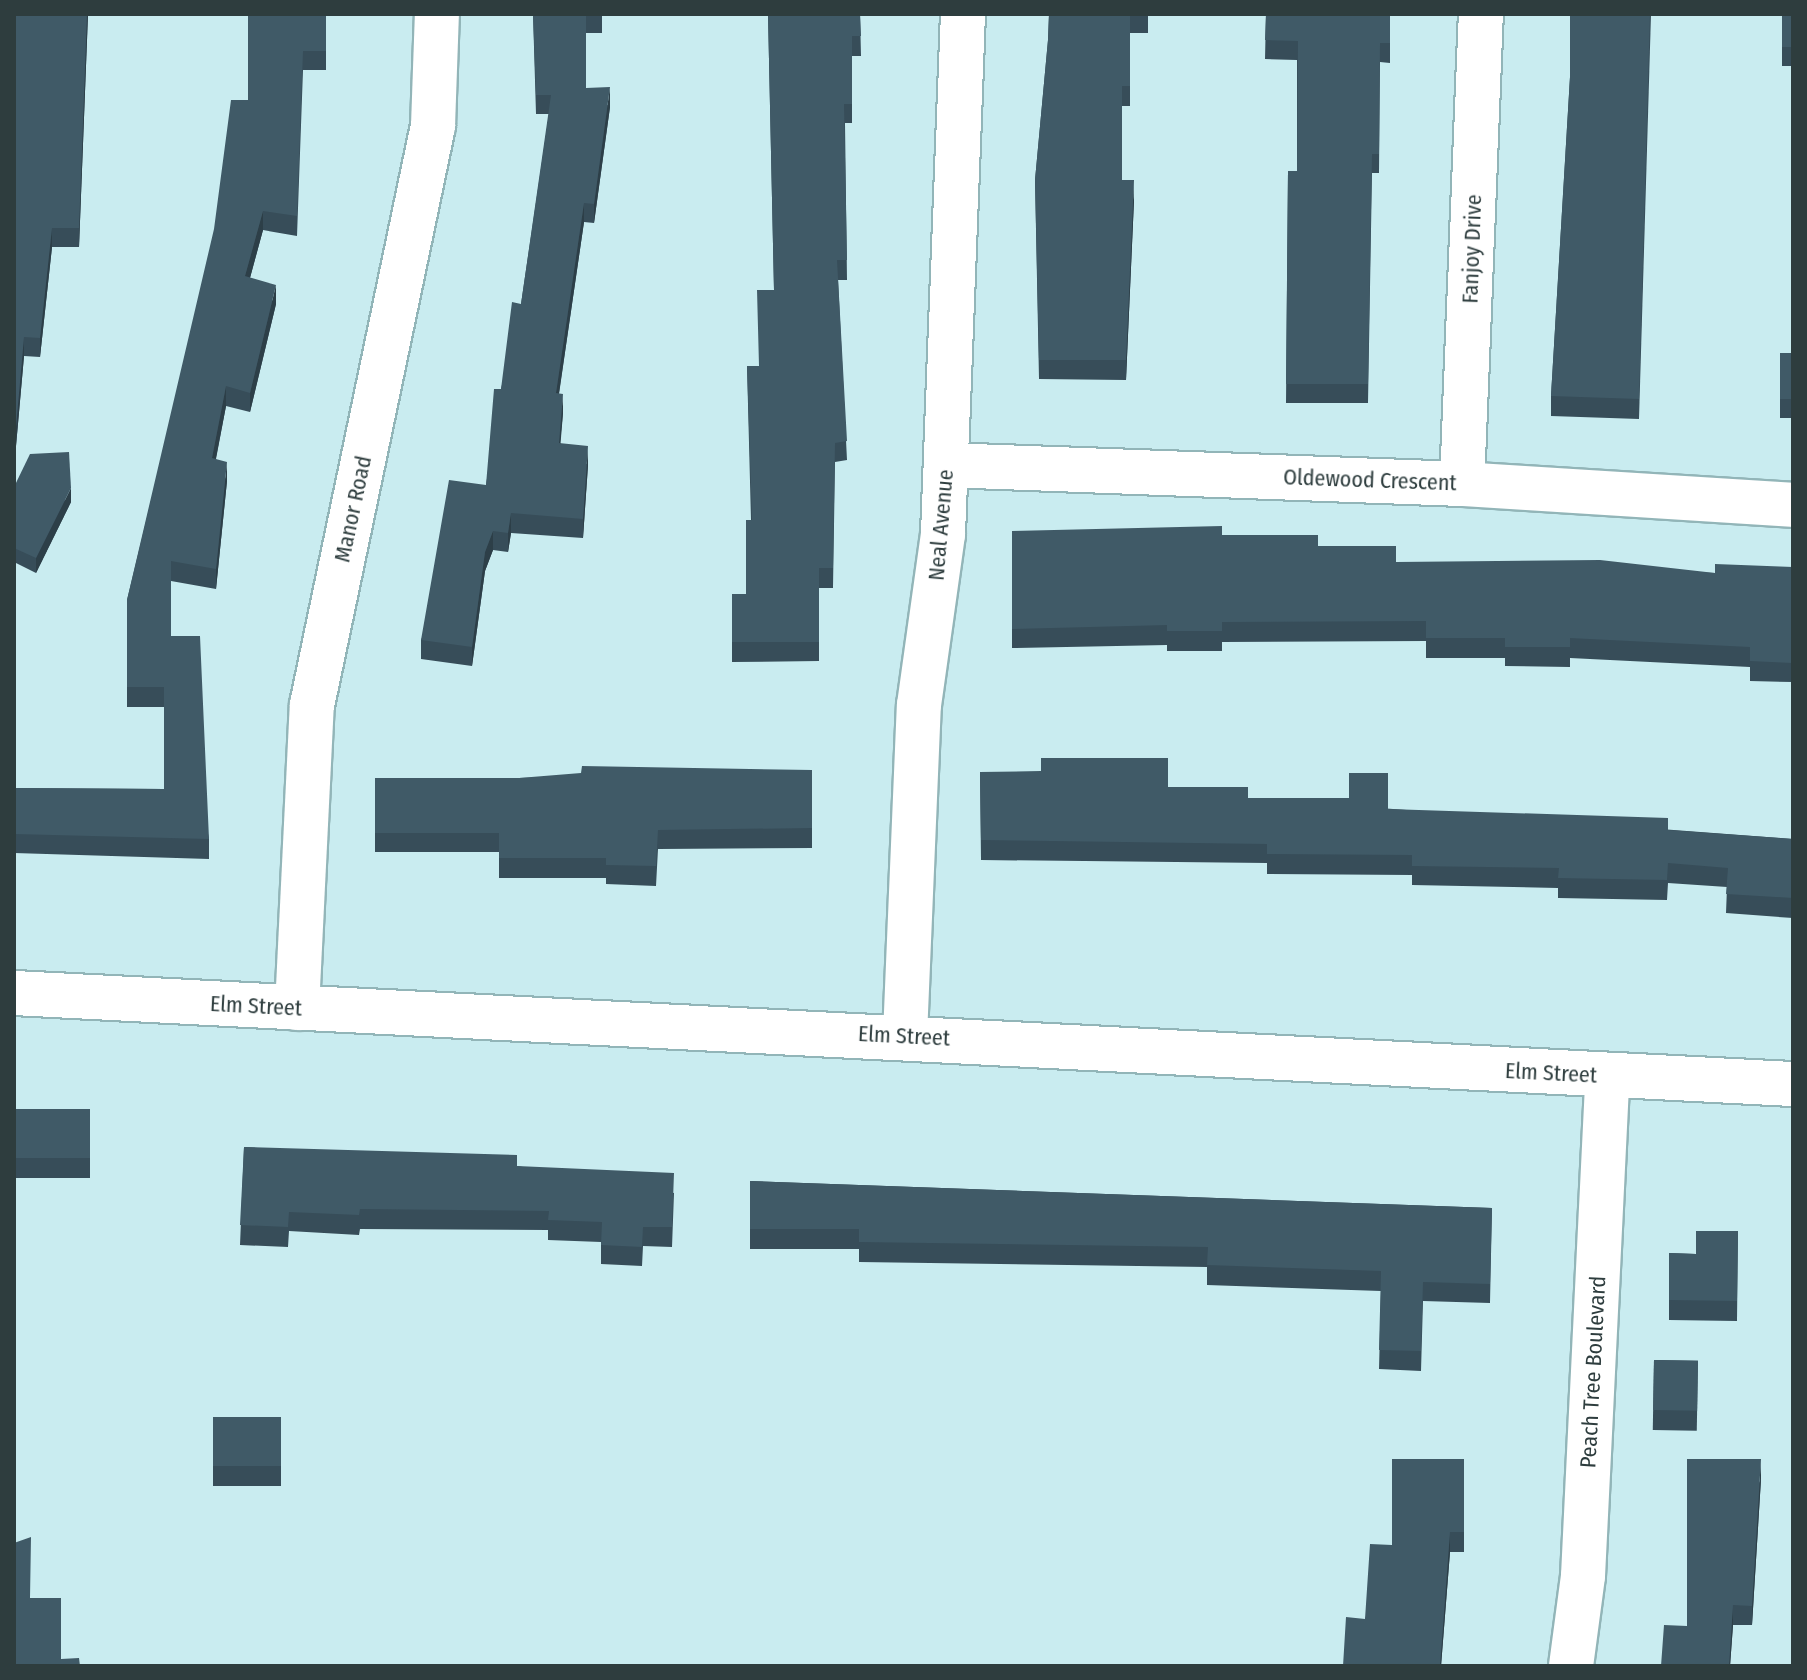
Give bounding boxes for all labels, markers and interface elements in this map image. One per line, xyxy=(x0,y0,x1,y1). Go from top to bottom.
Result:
street label: Fanjoy Drive xyxy=(1457,194,1487,304)
street label: Manor Road xyxy=(329,453,377,565)
street label: Oldewood Crescent xyxy=(1283,464,1457,496)
street label: Neal Avenue xyxy=(923,468,959,582)
street label: Elm Street xyxy=(209,990,303,1022)
street label: Elm Street xyxy=(857,1020,951,1052)
street label: Elm Street xyxy=(1504,1057,1598,1089)
street label: Peach Tree Boulevard xyxy=(1575,1275,1611,1469)

